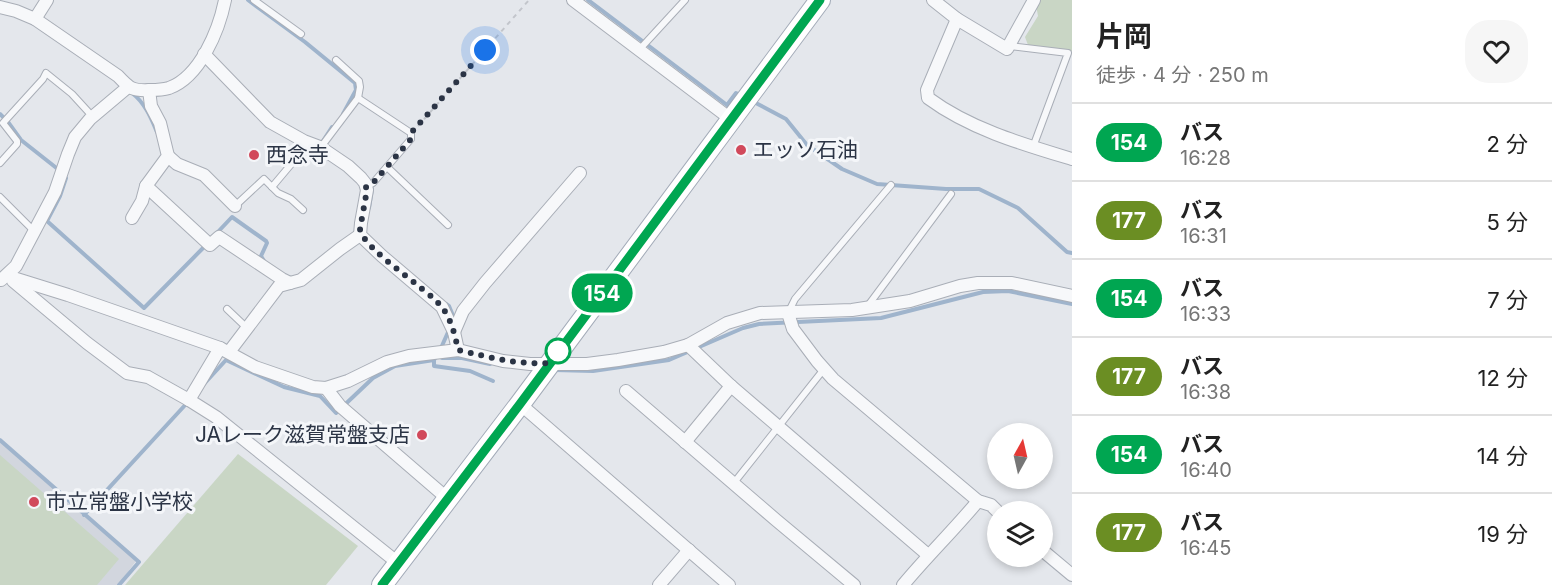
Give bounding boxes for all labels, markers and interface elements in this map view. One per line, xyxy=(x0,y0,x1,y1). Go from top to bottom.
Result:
text: 片岡 xyxy=(1096,19,1152,53)
button: heart xyxy=(1465,20,1528,83)
your location xyxy=(470,35,500,65)
text: 徒歩 · 4 分 · 250 m xyxy=(1096,63,1269,87)
text: バス xyxy=(1180,119,1224,145)
text: 154 xyxy=(1111,130,1147,155)
text: 2 分 xyxy=(1486,131,1528,157)
place label: エッソ石油 xyxy=(753,137,858,162)
place label: 西念寺 xyxy=(266,142,329,167)
marker: エッソ石油 xyxy=(734,143,748,157)
text: 16:28 xyxy=(1180,146,1231,170)
marker: 西念寺 xyxy=(247,148,261,162)
text: バス xyxy=(1180,197,1224,223)
text: 177 xyxy=(1112,208,1146,233)
text: 5 分 xyxy=(1486,209,1528,235)
text: 16:31 xyxy=(1180,224,1227,248)
line badge: 154 xyxy=(568,274,636,312)
text: バス xyxy=(1180,275,1224,301)
text: 154 xyxy=(584,281,620,306)
text: 154 xyxy=(1111,286,1147,311)
text: 7 分 xyxy=(1487,287,1528,313)
text: 16:33 xyxy=(1180,302,1231,326)
unlabelled marker xyxy=(545,338,571,364)
text: バス xyxy=(1180,353,1224,379)
text: 177 xyxy=(1112,364,1146,389)
text: 12 分 xyxy=(1477,365,1528,391)
text: 16:38 xyxy=(1180,380,1231,404)
place label: JAレーク滋賀常盤支店 xyxy=(195,422,410,447)
north arrow xyxy=(987,423,1053,489)
map controls xyxy=(987,423,1053,567)
marker: JAレーク滋賀常盤支店 xyxy=(415,428,429,442)
text: バス xyxy=(1180,431,1224,457)
text: 154 xyxy=(1111,442,1147,467)
text: 14 分 xyxy=(1477,443,1528,469)
text: 16:40 xyxy=(1180,458,1232,482)
place label: 市立常盤小学校 xyxy=(46,489,193,514)
marker: 市立常盤小学校 xyxy=(27,495,41,509)
button: layers xyxy=(987,501,1053,567)
text: バス xyxy=(1180,509,1224,535)
text: 177 xyxy=(1112,520,1146,545)
text: 19 分 xyxy=(1477,521,1528,547)
text: 16:45 xyxy=(1180,536,1231,560)

